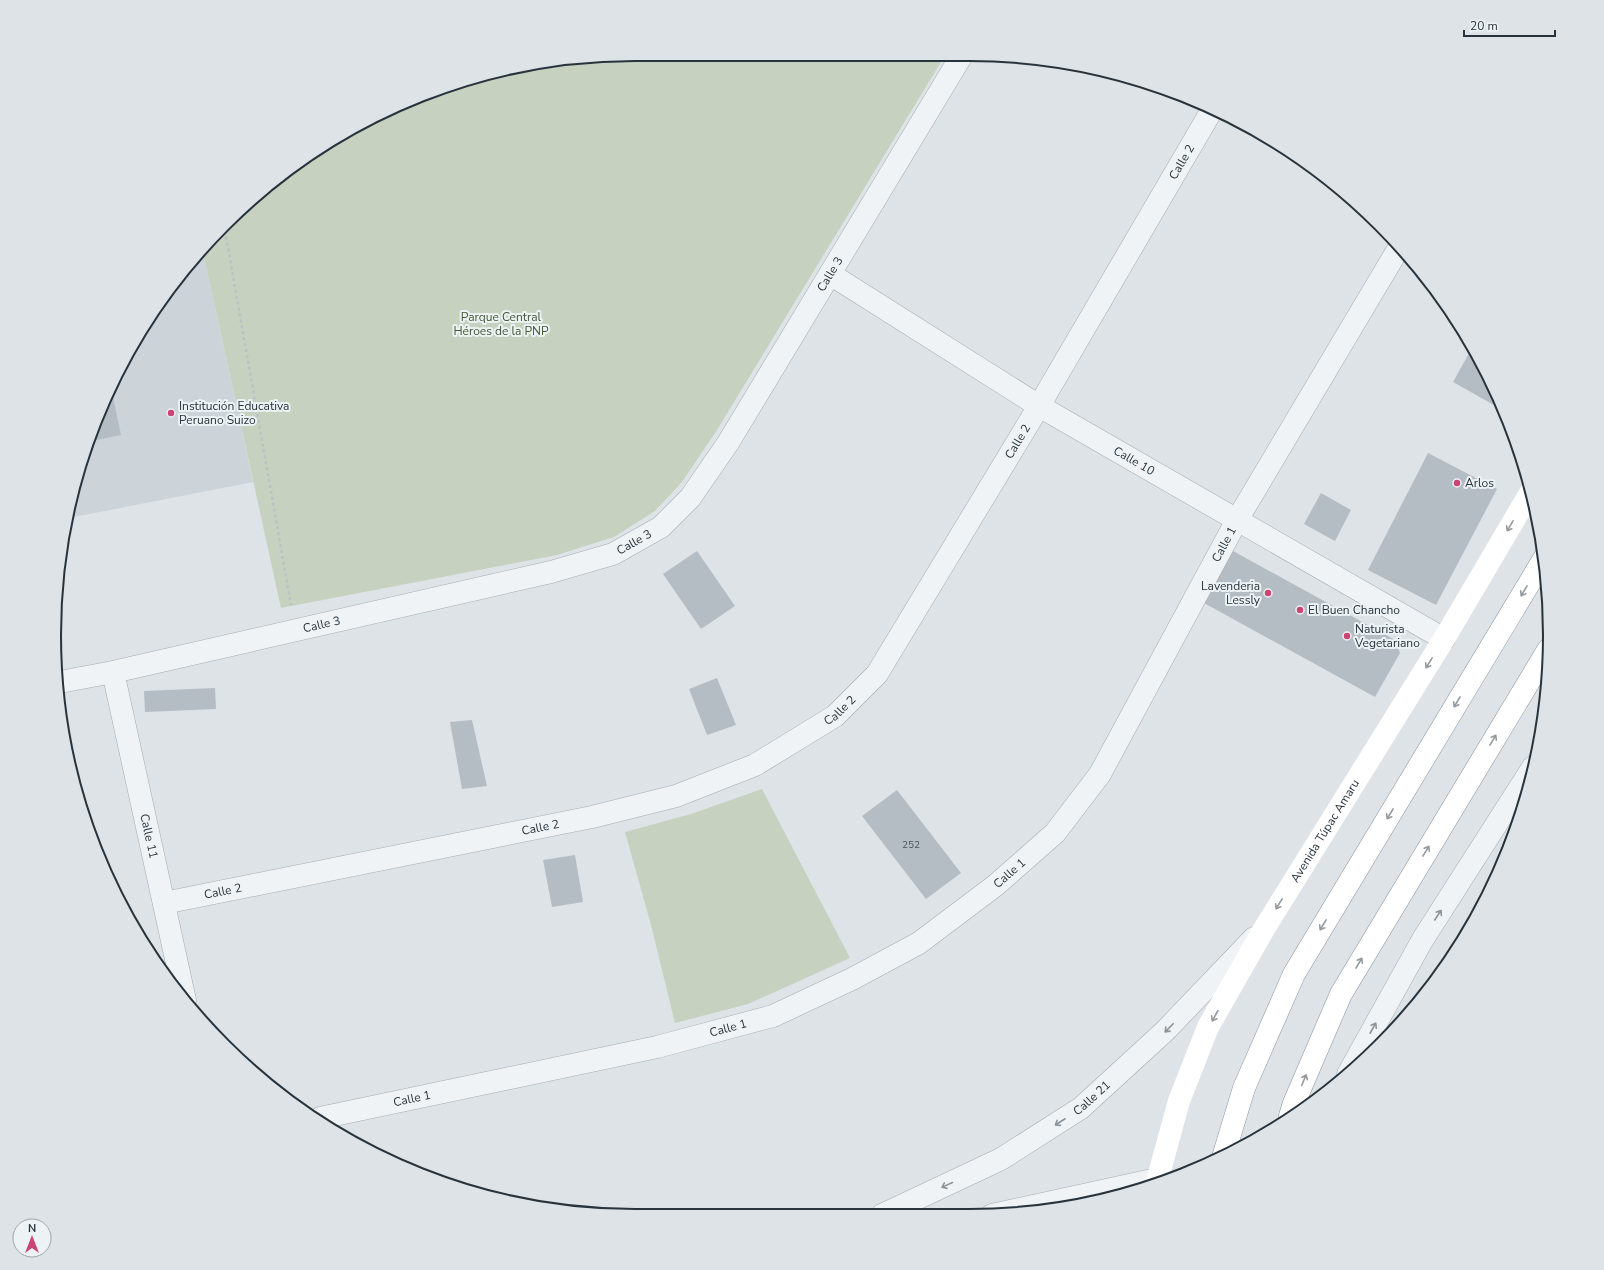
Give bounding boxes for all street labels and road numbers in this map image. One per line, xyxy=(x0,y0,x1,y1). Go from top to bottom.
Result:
street label: Calle 2 xyxy=(1165,142,1198,182)
street label: Calle 3 xyxy=(813,254,847,294)
street label: Calle 2 xyxy=(1001,421,1034,462)
street label: Calle 10 xyxy=(1111,443,1158,479)
street label: Calle 1 xyxy=(1208,524,1240,565)
street label: Calle 3 xyxy=(614,526,655,558)
street label: Calle 3 xyxy=(301,612,342,636)
street label: Calle 2 xyxy=(821,692,859,729)
street label: Avenida Túpac Amaru xyxy=(1287,776,1363,885)
street label: Calle 11 xyxy=(136,812,162,860)
street label: Calle 2 xyxy=(520,816,561,839)
street label: Calle 1 xyxy=(990,855,1029,892)
street label: Calle 2 xyxy=(203,880,243,903)
street label: Calle 1 xyxy=(708,1015,749,1041)
street label: Calle 21 xyxy=(1070,1077,1114,1119)
street label: Calle 1 xyxy=(392,1087,432,1110)

